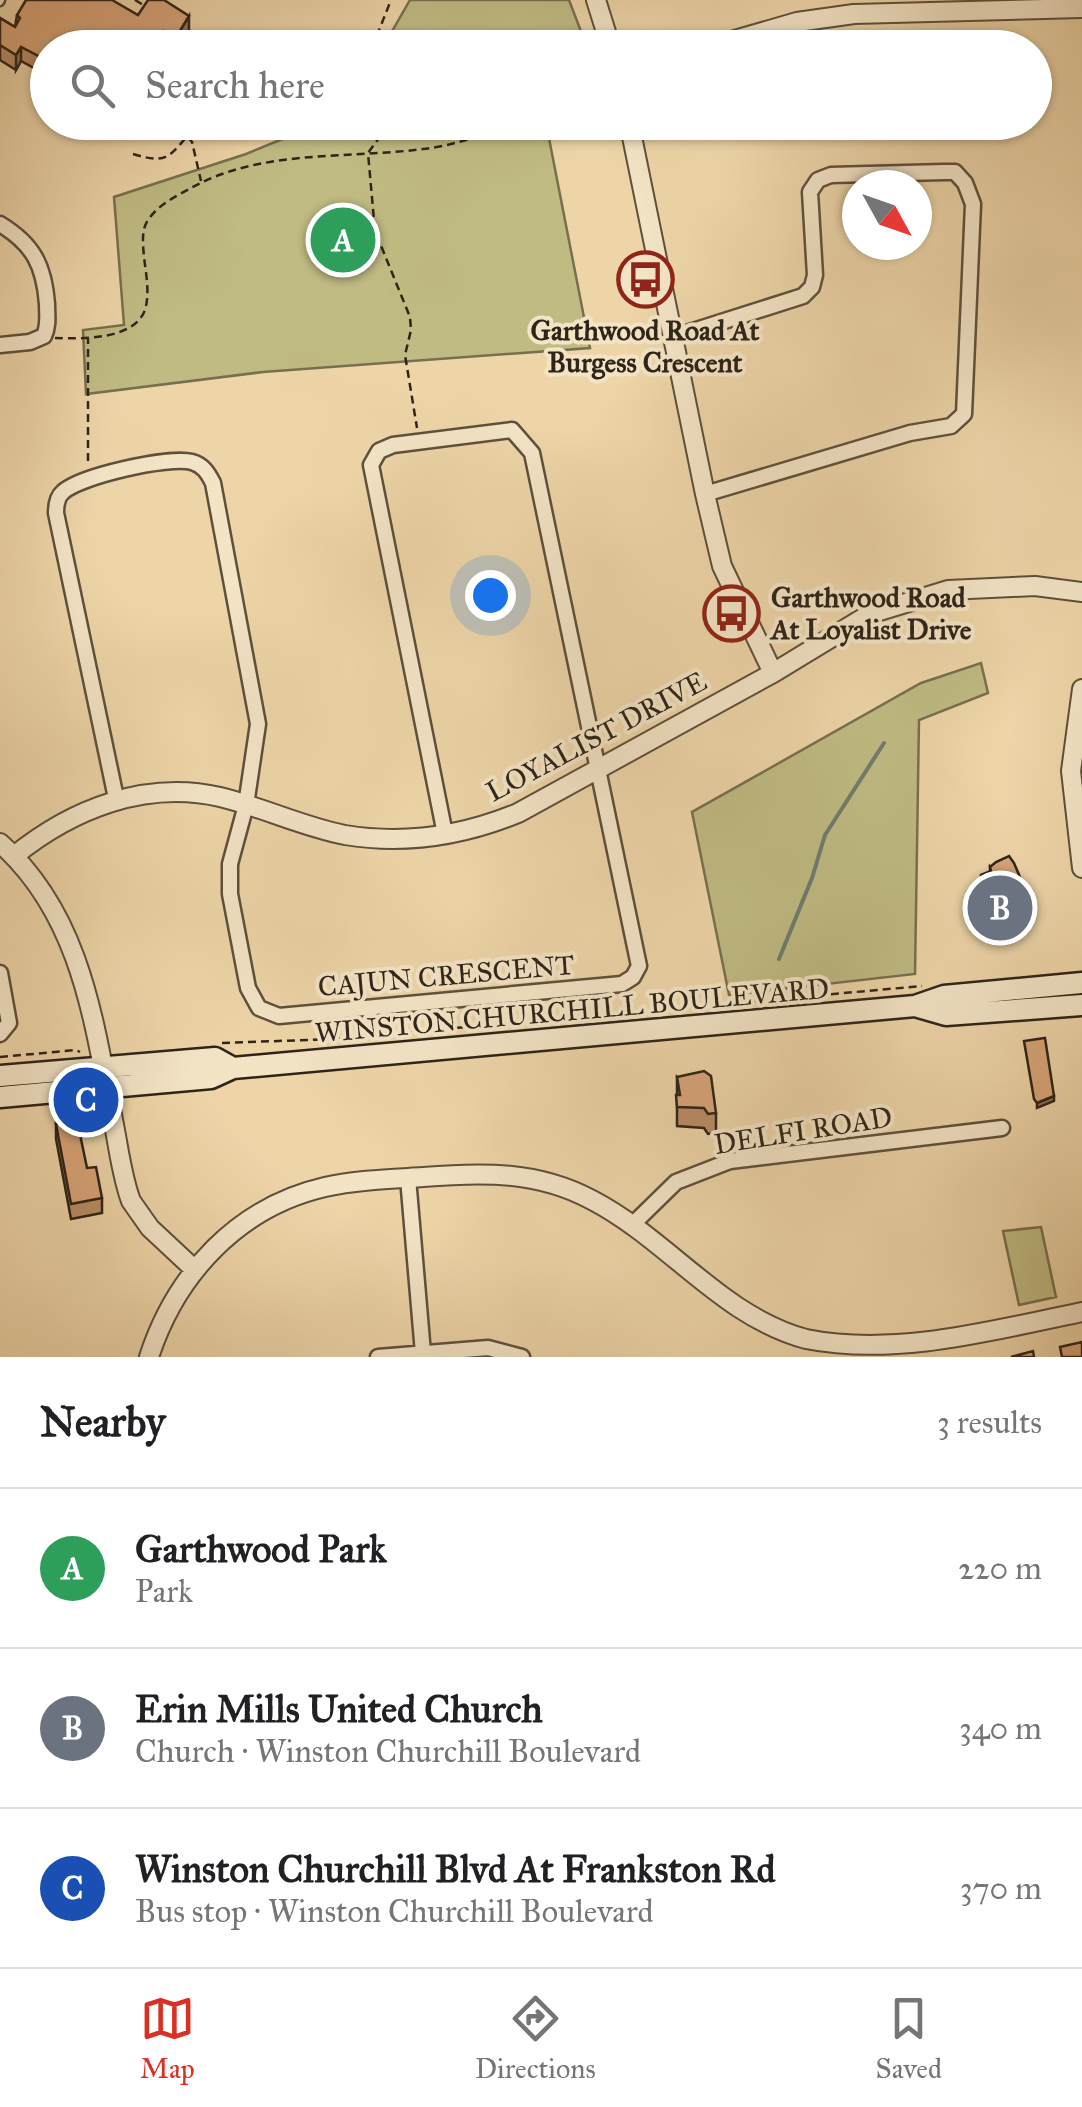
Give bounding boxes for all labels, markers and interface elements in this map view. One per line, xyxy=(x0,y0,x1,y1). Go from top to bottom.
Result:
search box xyxy=(30,30,1052,140)
icon: search xyxy=(65,58,120,113)
text: Search here xyxy=(145,62,325,108)
north arrow xyxy=(842,170,932,260)
pin: A xyxy=(310,202,376,278)
bus stop icon: Garthwood Road At Burgess Crescent xyxy=(615,249,675,309)
place label: Garthwood Road At Burgess Crescent xyxy=(530,313,760,380)
your location xyxy=(465,570,516,621)
place label: Garthwood Road At Loyalist Drive xyxy=(769,580,972,647)
bus stop icon: Garthwood Road At Loyalist Drive xyxy=(702,583,762,643)
street label: LOYALIST DRIVE xyxy=(480,664,712,809)
pin: B xyxy=(968,870,1032,946)
street label: CAJUN CRESCENT xyxy=(316,947,576,1004)
street label: WINSTON CHURCHILL BOULEVARD xyxy=(314,971,831,1050)
pin: C xyxy=(54,1062,118,1138)
street label: DELFI ROAD xyxy=(712,1099,895,1162)
text: Nearby xyxy=(40,1396,165,1448)
text: 3 results xyxy=(937,1403,1042,1442)
text: Garthwood Park xyxy=(135,1526,387,1572)
text: A xyxy=(62,1549,83,1588)
text: 220 m xyxy=(958,1549,1042,1588)
text: Park xyxy=(135,1572,193,1611)
text: Erin Mills United Church xyxy=(135,1686,543,1732)
text: B xyxy=(62,1709,83,1748)
text: 340 m xyxy=(959,1709,1042,1748)
text: Church · Winston Churchill Boulevard xyxy=(135,1732,641,1771)
text: Winston Churchill Blvd At Frankston Rd xyxy=(135,1846,776,1892)
text: C xyxy=(62,1869,83,1908)
text: 370 m xyxy=(960,1869,1042,1908)
text: Bus stop · Winston Churchill Boulevard xyxy=(135,1892,654,1931)
tab: Map xyxy=(140,1991,195,2086)
tab: Directions xyxy=(475,1991,596,2086)
tab: Saved xyxy=(876,1991,942,2086)

